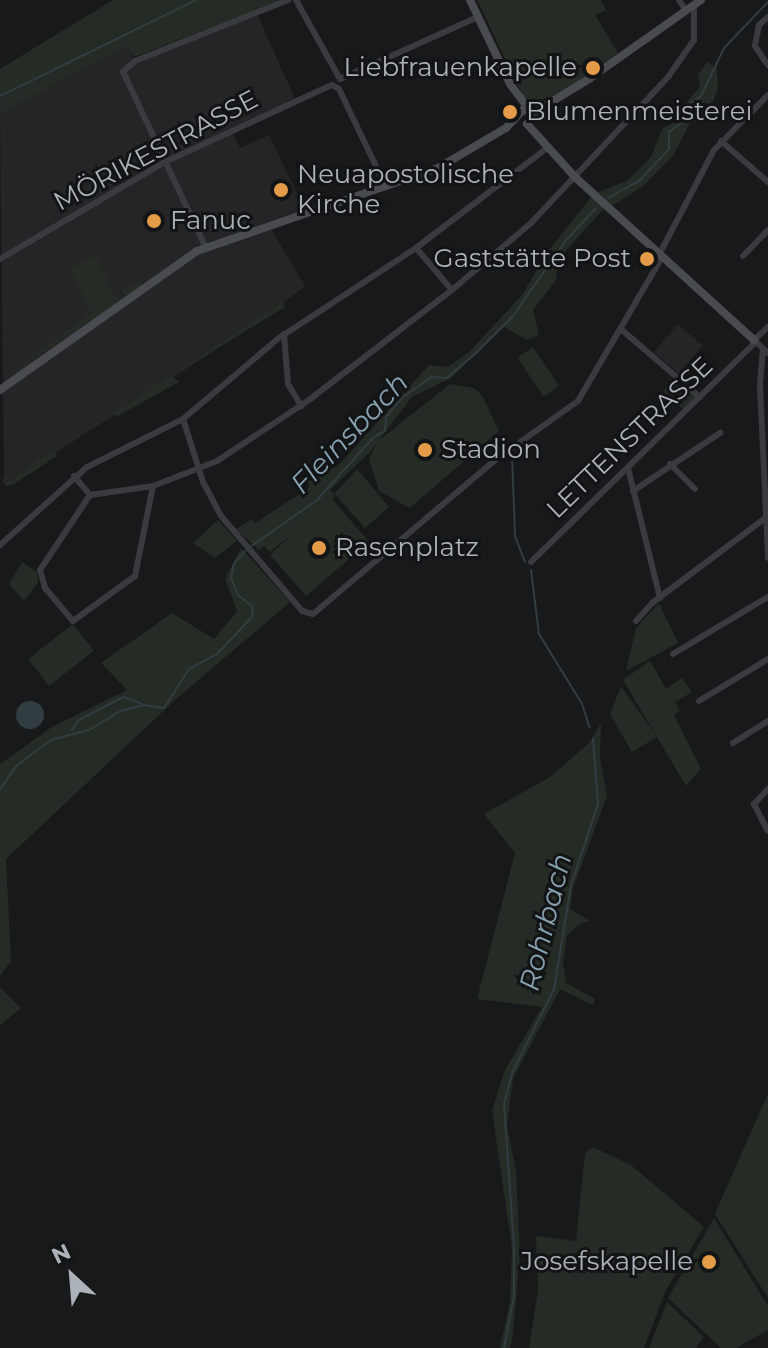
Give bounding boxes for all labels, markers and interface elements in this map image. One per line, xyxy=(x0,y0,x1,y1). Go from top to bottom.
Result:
place label: Liebfrauenkapelle xyxy=(343,52,577,84)
marker: Liebfrauenkapelle xyxy=(584,59,602,77)
street label: MÖRIKESTRASSE xyxy=(49,84,263,218)
place label: Blumenmeisterei xyxy=(526,96,752,128)
marker: Blumenmeisterei xyxy=(501,103,519,121)
place label: Neuapostolische Kirche xyxy=(297,159,514,220)
marker: Neuapostolische Kirche xyxy=(272,181,290,199)
place label: Fanuc xyxy=(170,205,251,237)
marker: Fanuc xyxy=(145,212,163,230)
place label: Gaststätte Post xyxy=(434,243,631,275)
marker: Gaststätte Post xyxy=(638,250,656,268)
street label: LETTENSTRASSE xyxy=(540,351,720,525)
water label: Fleinsbach xyxy=(283,366,415,500)
place label: Stadion xyxy=(441,434,541,466)
marker: Stadion xyxy=(416,441,434,459)
place label: Rasenplatz xyxy=(335,532,479,564)
marker: Rasenplatz xyxy=(310,539,328,557)
water label: Rohrbach xyxy=(512,850,578,994)
north arrow xyxy=(32,1236,112,1316)
text: N xyxy=(47,1238,75,1270)
place label: Josefskapelle xyxy=(520,1246,693,1278)
marker: Josefskapelle xyxy=(700,1253,718,1271)

